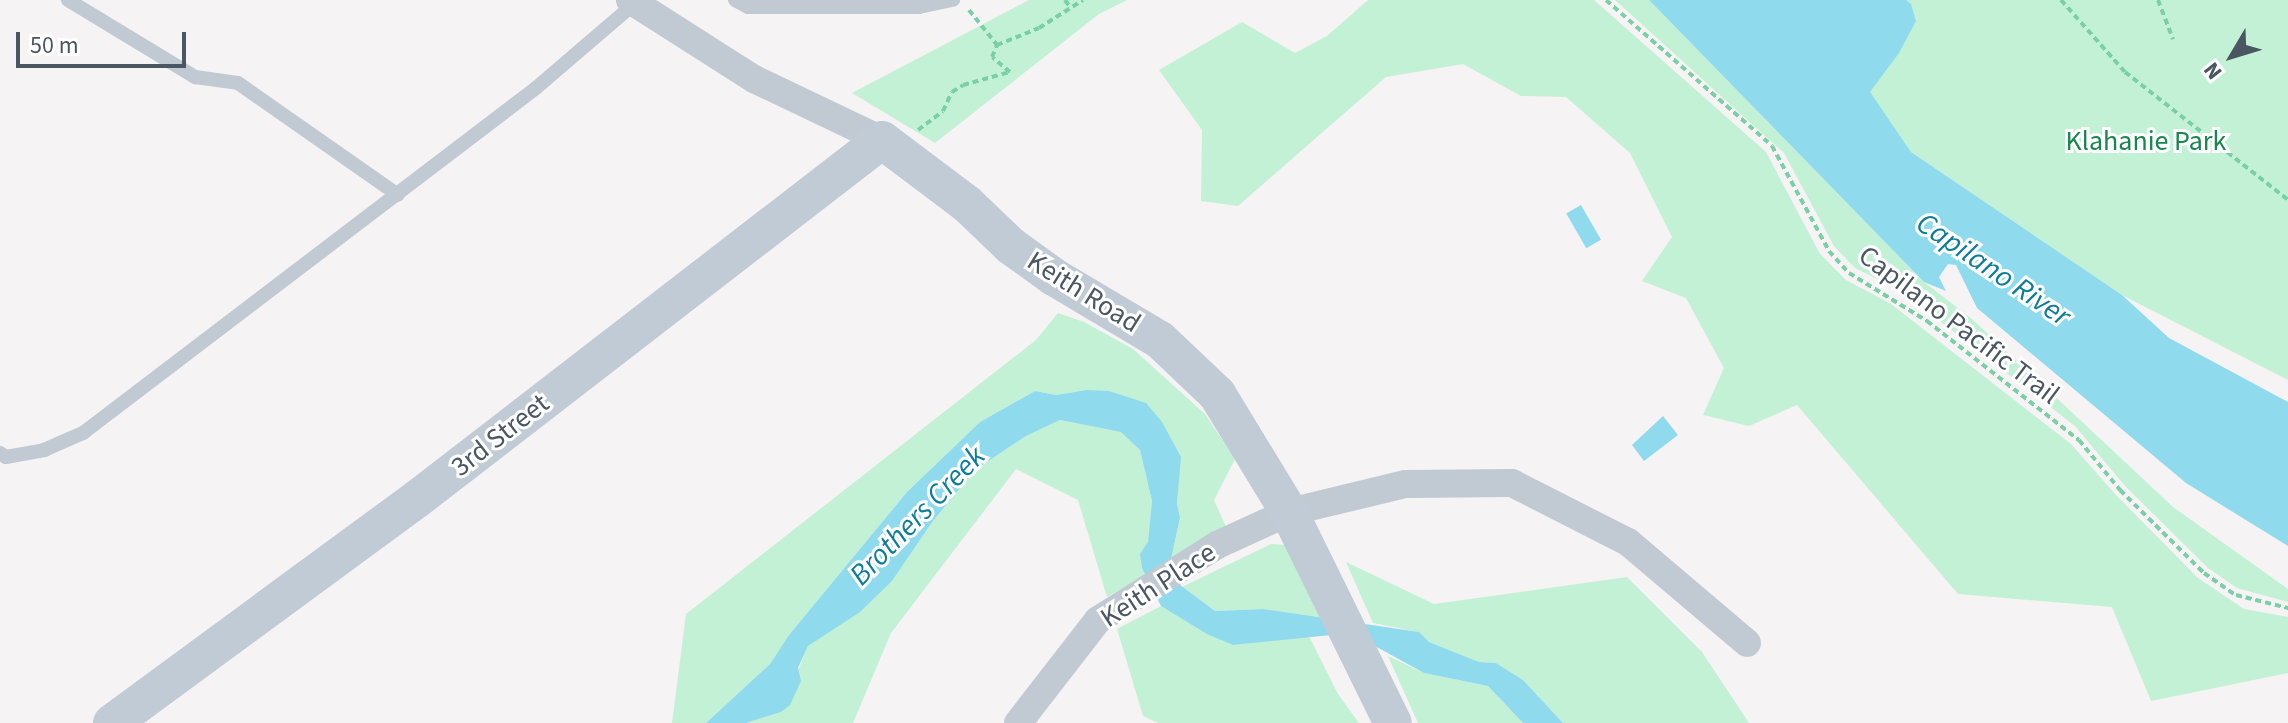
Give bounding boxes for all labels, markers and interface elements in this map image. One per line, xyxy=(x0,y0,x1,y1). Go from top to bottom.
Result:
scale bar xyxy=(20,16,190,66)
north arrow xyxy=(2192,16,2272,96)
text: 50 m xyxy=(30,28,79,63)
text: N xyxy=(2196,55,2230,86)
park label: Klahanie Park xyxy=(2066,124,2226,158)
water label: Capilano River xyxy=(1909,205,2077,335)
street label: Capilano Pacific Trail xyxy=(1852,239,2066,411)
street label: Keith Road xyxy=(1021,244,1147,340)
street label: 3rd Street xyxy=(444,386,556,484)
water label: Brothers Creek xyxy=(843,439,993,593)
street label: Keith Place xyxy=(1094,535,1222,635)

